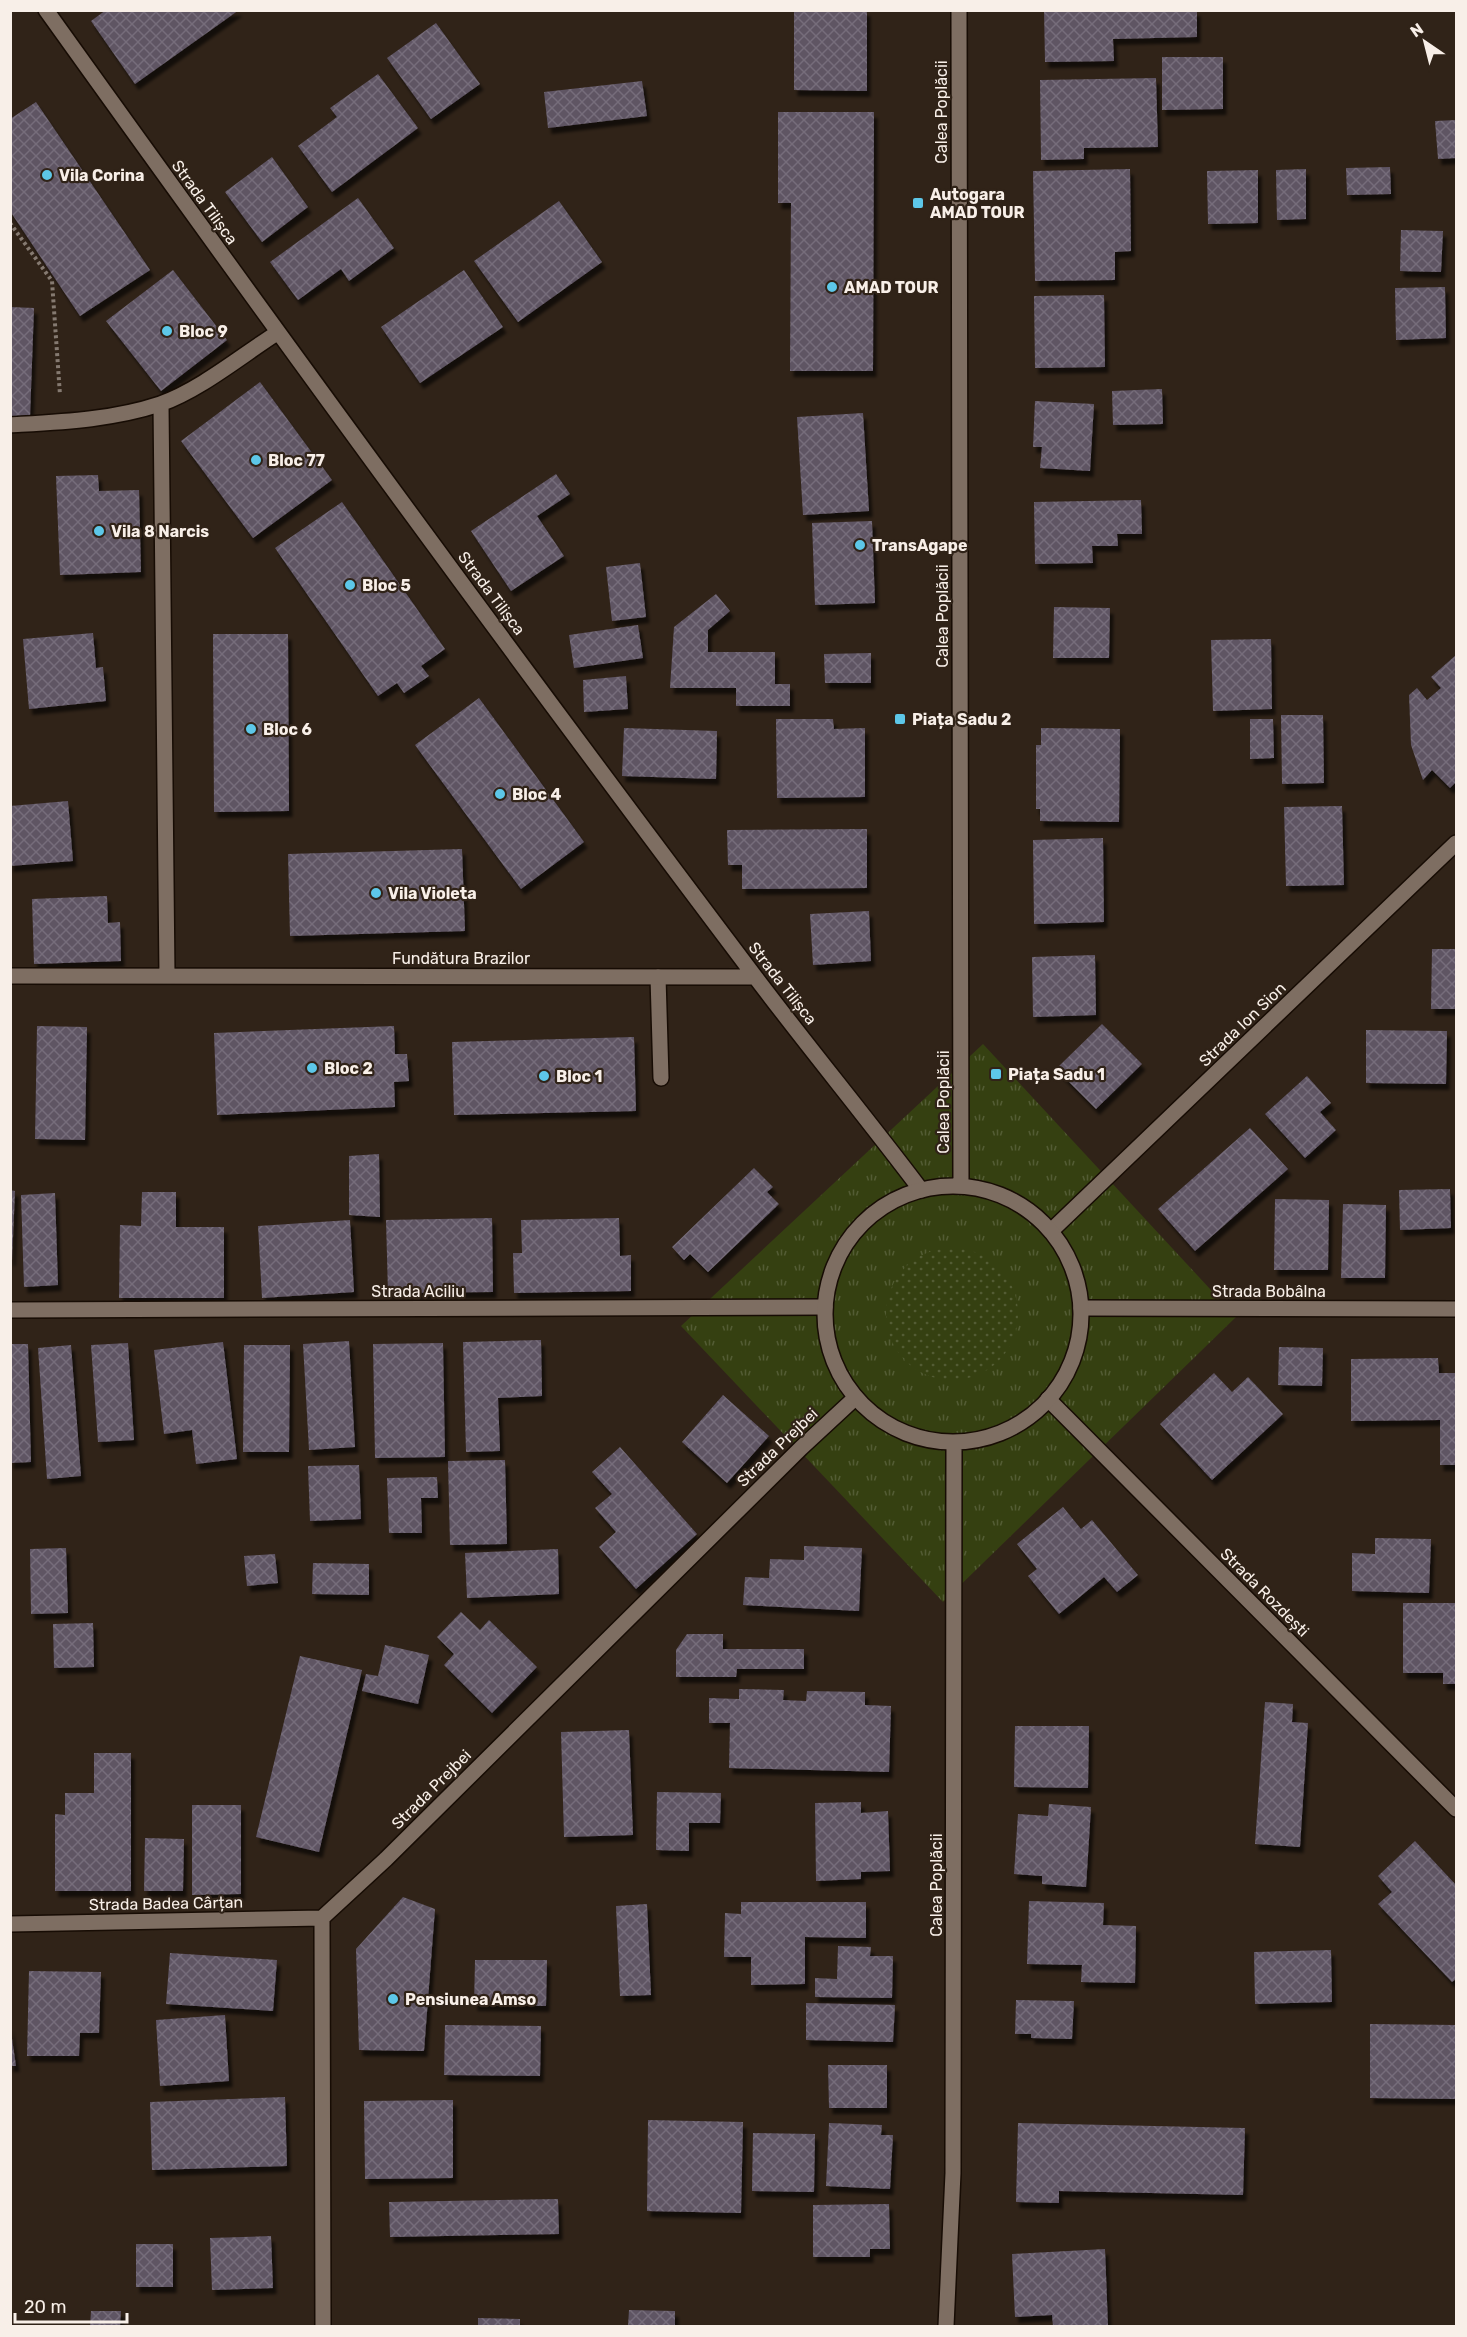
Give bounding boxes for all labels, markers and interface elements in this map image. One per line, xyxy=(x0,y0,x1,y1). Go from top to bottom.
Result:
north arrow xyxy=(1395,12,1455,72)
text: N xyxy=(1407,19,1427,41)
street label: Calea Poplăcii xyxy=(932,60,951,164)
street label: Strada Tilișca xyxy=(168,156,242,248)
place label: Vila Corina xyxy=(59,166,145,185)
marker: Vila Corina xyxy=(40,168,54,182)
place label: Autogara AMAD TOUR xyxy=(930,185,1025,222)
marker: Autogara AMAD TOUR xyxy=(911,196,925,210)
place label: AMAD TOUR xyxy=(844,278,939,297)
marker: AMAD TOUR xyxy=(825,280,839,294)
place label: Bloc 9 xyxy=(179,322,228,341)
marker: Bloc 9 xyxy=(160,324,174,338)
place label: Bloc 77 xyxy=(268,451,325,470)
marker: Bloc 77 xyxy=(249,453,263,467)
place label: Vila 8 Narcis xyxy=(111,522,209,541)
marker: Vila 8 Narcis xyxy=(92,524,106,538)
place label: TransAgape xyxy=(872,536,967,555)
marker: TransAgape xyxy=(853,538,867,552)
street label: Strada Tilișca xyxy=(454,548,529,639)
street label: Calea Poplăcii xyxy=(933,564,952,668)
place label: Bloc 5 xyxy=(362,576,411,595)
marker: Bloc 5 xyxy=(343,578,357,592)
place label: Piața Sadu 2 xyxy=(912,710,1011,729)
marker: Piața Sadu 2 xyxy=(893,712,907,726)
place label: Bloc 6 xyxy=(263,720,312,739)
marker: Bloc 6 xyxy=(244,722,258,736)
place label: Bloc 4 xyxy=(512,785,561,804)
marker: Bloc 4 xyxy=(493,787,507,801)
place label: Vila Violeta xyxy=(388,884,477,903)
marker: Vila Violeta xyxy=(369,886,383,900)
street label: Strada Tilișca xyxy=(744,938,821,1028)
street label: Fundătura Brazilor xyxy=(392,949,530,968)
street label: Strada Ion Sion xyxy=(1195,978,1290,1070)
street label: Calea Poplăcii xyxy=(934,1050,953,1154)
place label: Bloc 2 xyxy=(324,1059,373,1078)
marker: Bloc 2 xyxy=(305,1061,319,1075)
place label: Piața Sadu 1 xyxy=(1008,1065,1105,1084)
place label: Bloc 1 xyxy=(556,1067,602,1086)
marker: Piața Sadu 1 xyxy=(989,1067,1003,1081)
marker: Bloc 1 xyxy=(537,1069,551,1083)
street label: Strada Aciliu xyxy=(371,1282,465,1301)
street label: Strada Bobâlna xyxy=(1212,1282,1326,1301)
street label: Strada Prejbei xyxy=(733,1404,822,1491)
street label: Strada Rozdești xyxy=(1216,1544,1313,1641)
street label: Strada Prejbei xyxy=(388,1746,475,1833)
street label: Calea Poplăcii xyxy=(927,1833,946,1937)
street label: Strada Badea Cârțan xyxy=(89,1893,243,1914)
place label: Pensiunea Amso xyxy=(405,1990,536,2009)
marker: Pensiunea Amso xyxy=(386,1992,400,2006)
scale bar xyxy=(15,2286,128,2324)
text: 20 m xyxy=(24,2296,66,2318)

